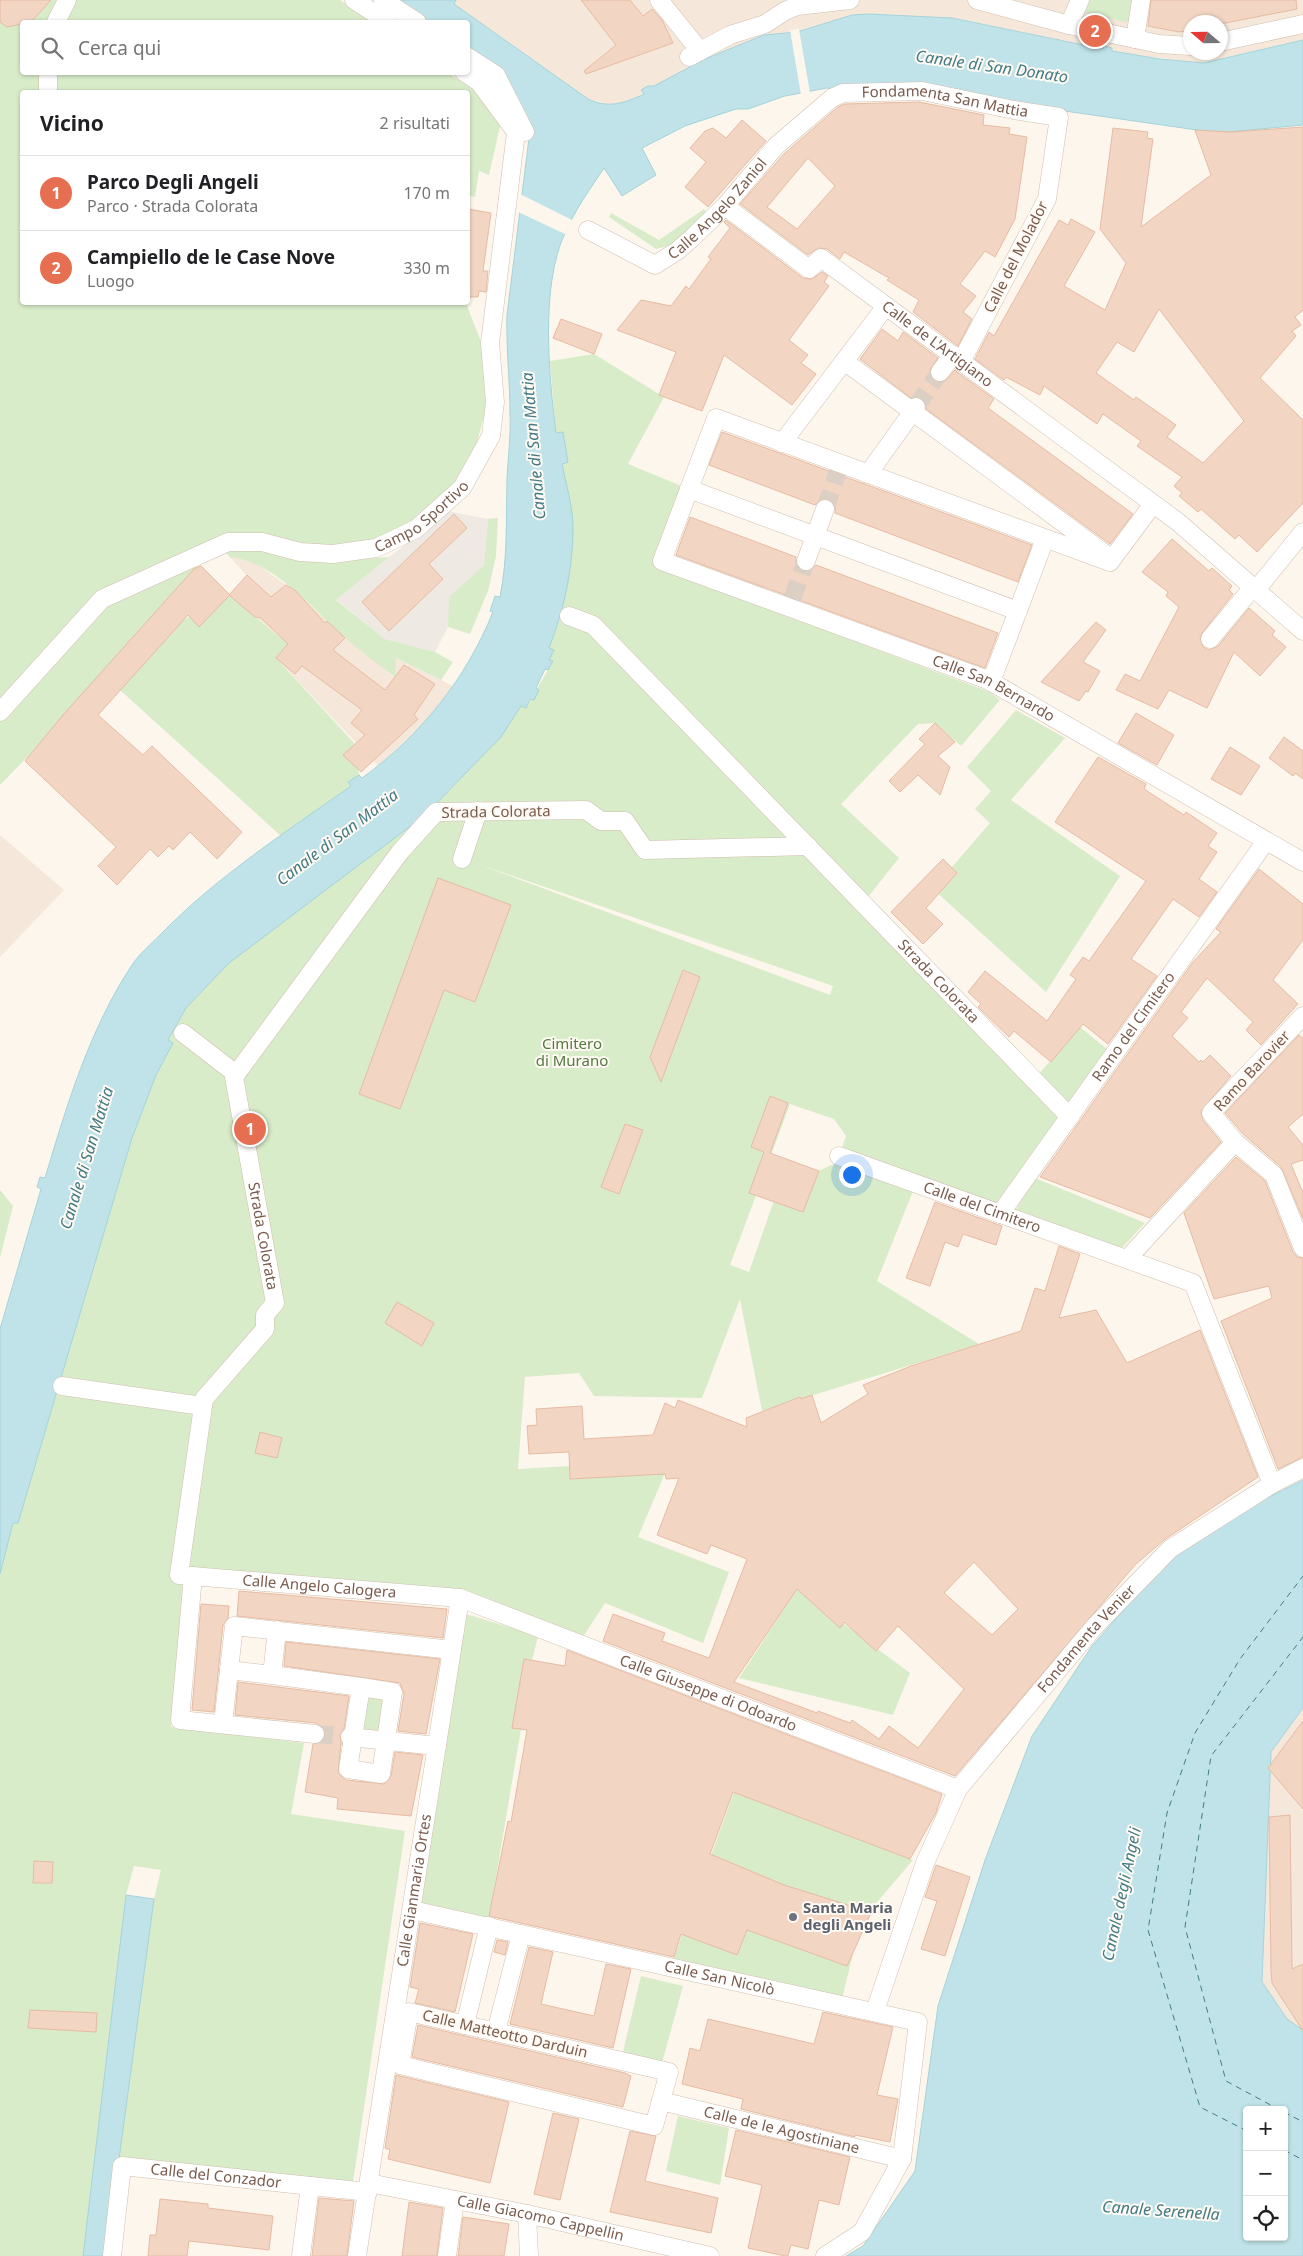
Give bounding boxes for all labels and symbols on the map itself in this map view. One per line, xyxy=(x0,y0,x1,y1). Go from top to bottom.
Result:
pin: 2 xyxy=(1079,12,1111,50)
north arrow xyxy=(1183,15,1228,60)
water label: Canale di San Donato xyxy=(914,44,1070,88)
street label: Fondamenta San Mattia xyxy=(861,80,1030,121)
street label: Calle Angelo Zaniol xyxy=(664,153,771,263)
street label: Calle del Molador xyxy=(978,197,1052,316)
street label: Calle de L'Artigiano xyxy=(878,295,998,391)
water label: Canale di San Mattia xyxy=(516,372,550,520)
street label: Campo Sportivo xyxy=(371,477,473,556)
street label: Calle San Bernardo xyxy=(930,650,1059,726)
water label: Canale di San Mattia xyxy=(271,784,403,890)
street label: Strada Colorata xyxy=(441,800,551,822)
street label: Strada Colorata xyxy=(894,934,984,1027)
street label: Ramo del Cimitero xyxy=(1087,967,1179,1085)
street label: Ramo Barovier xyxy=(1209,1026,1294,1115)
park label: Cimitero di Murano xyxy=(536,1033,608,1070)
water label: Canale di San Mattia xyxy=(54,1084,118,1232)
pin: 1 xyxy=(234,1110,266,1148)
your location xyxy=(839,1162,865,1188)
street label: Calle del Cimitero xyxy=(921,1176,1044,1237)
street label: Strada Colorata xyxy=(244,1180,283,1291)
street label: Calle Angelo Calogera xyxy=(242,1569,397,1602)
street label: Fondamenta Venier xyxy=(1032,1580,1139,1696)
street label: Calle Giuseppe di Odoardo xyxy=(617,1649,800,1735)
street label: Calle Gianmaria Ortes xyxy=(391,1812,435,1968)
water label: Canale degli Angeli xyxy=(1096,1824,1146,1963)
place label: Santa Maria degli Angeli xyxy=(803,1897,893,1934)
marker: Santa Maria degli Angeli xyxy=(787,1911,799,1923)
street label: Calle San Nicolò xyxy=(663,1955,777,1999)
street label: Calle Matteotto Darduin xyxy=(421,2004,590,2062)
street label: Calle de le Agostiniane xyxy=(702,2101,862,2157)
street label: Calle del Conzador xyxy=(150,2158,282,2192)
street label: Calle Giacomo Cappellin xyxy=(455,2190,626,2245)
water label: Canale Serenella xyxy=(1101,2195,1221,2225)

